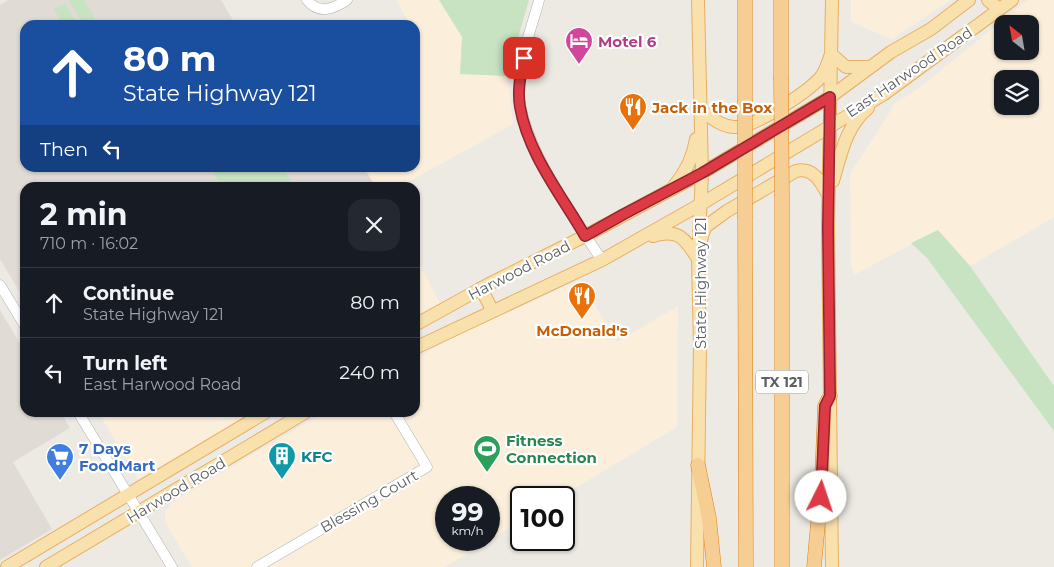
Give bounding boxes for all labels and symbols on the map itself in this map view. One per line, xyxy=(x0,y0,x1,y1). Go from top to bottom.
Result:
north arrow xyxy=(994,15,1039,60)
street label: East Harwood Road xyxy=(842,23,976,121)
hotel icon: Motel 6 xyxy=(564,26,594,65)
place label: Motel 6 xyxy=(598,32,657,51)
pin xyxy=(503,37,545,79)
restaurant icon: Jack in the Box xyxy=(618,92,648,131)
place label: Jack in the Box xyxy=(651,98,772,117)
street label: State Highway 121 xyxy=(691,217,710,349)
street label: Harwood Road xyxy=(465,236,573,304)
restaurant icon: McDonald's xyxy=(567,281,597,320)
place label: McDonald's xyxy=(536,321,628,340)
road number: TX 121 xyxy=(756,371,808,394)
place label: Fitness Connection xyxy=(506,431,597,467)
sports icon: Fitness Connection xyxy=(472,434,502,473)
place label: 7 Days FoodMart xyxy=(79,439,156,475)
building icon: KFC xyxy=(267,441,297,480)
supermarket icon: 7 Days FoodMart xyxy=(45,442,75,481)
place label: KFC xyxy=(301,447,333,466)
street label: Harwood Road xyxy=(123,453,229,527)
street label: Blessing Court xyxy=(317,465,421,537)
position arrow xyxy=(794,470,846,522)
speed limit sign: 100 xyxy=(510,486,575,551)

